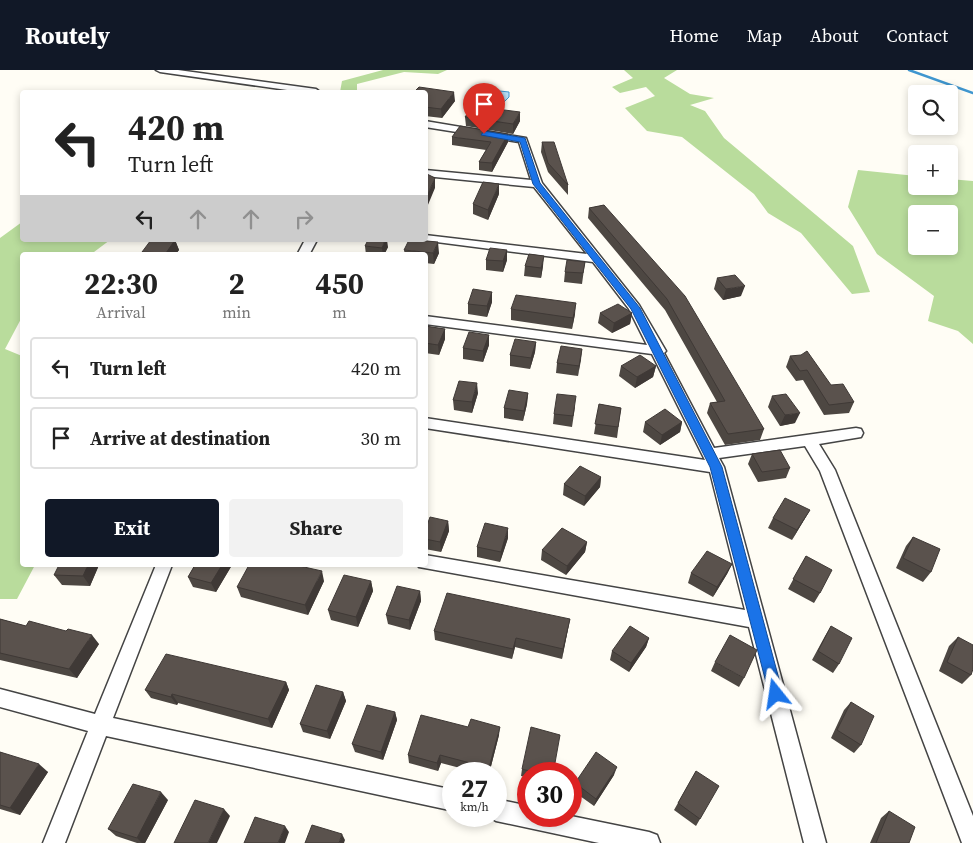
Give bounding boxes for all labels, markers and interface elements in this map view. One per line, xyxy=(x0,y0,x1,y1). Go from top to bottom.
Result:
text: Routely xyxy=(25,19,110,52)
text: Home xyxy=(670,23,719,48)
text: Map xyxy=(747,23,782,48)
text: About xyxy=(810,23,858,48)
text: Contact xyxy=(886,23,948,48)
pin xyxy=(463,83,505,134)
map controls xyxy=(908,85,958,255)
button: search xyxy=(908,85,958,135)
icon: arrive xyxy=(470,90,498,118)
text: 420 m xyxy=(128,104,224,152)
icon: left xyxy=(45,110,110,175)
button: + xyxy=(908,145,958,195)
text: Turn left xyxy=(128,149,213,179)
icon: left xyxy=(131,205,159,233)
icon: ahead xyxy=(184,205,212,233)
icon: ahead xyxy=(237,205,265,233)
icon: right xyxy=(290,205,318,233)
button: − xyxy=(908,205,958,255)
text: 22:30 xyxy=(84,263,158,304)
text: 2 xyxy=(228,263,245,304)
text: 450 xyxy=(315,263,364,304)
text: Arrival xyxy=(96,301,146,323)
text: min xyxy=(222,301,251,323)
text: m xyxy=(332,301,347,323)
icon: left xyxy=(47,354,75,382)
text: Turn left xyxy=(90,355,166,381)
text: 420 m xyxy=(351,355,401,381)
icon: arrive xyxy=(47,424,75,452)
text: Arrive at destination xyxy=(90,425,270,451)
text: 30 m xyxy=(360,425,401,451)
button: Exit xyxy=(45,499,219,557)
button: Share xyxy=(229,499,403,557)
position arrow xyxy=(749,667,801,719)
speed limit sign: 30 xyxy=(517,762,582,827)
text: 27 xyxy=(461,771,488,805)
text: km/h xyxy=(460,799,489,815)

